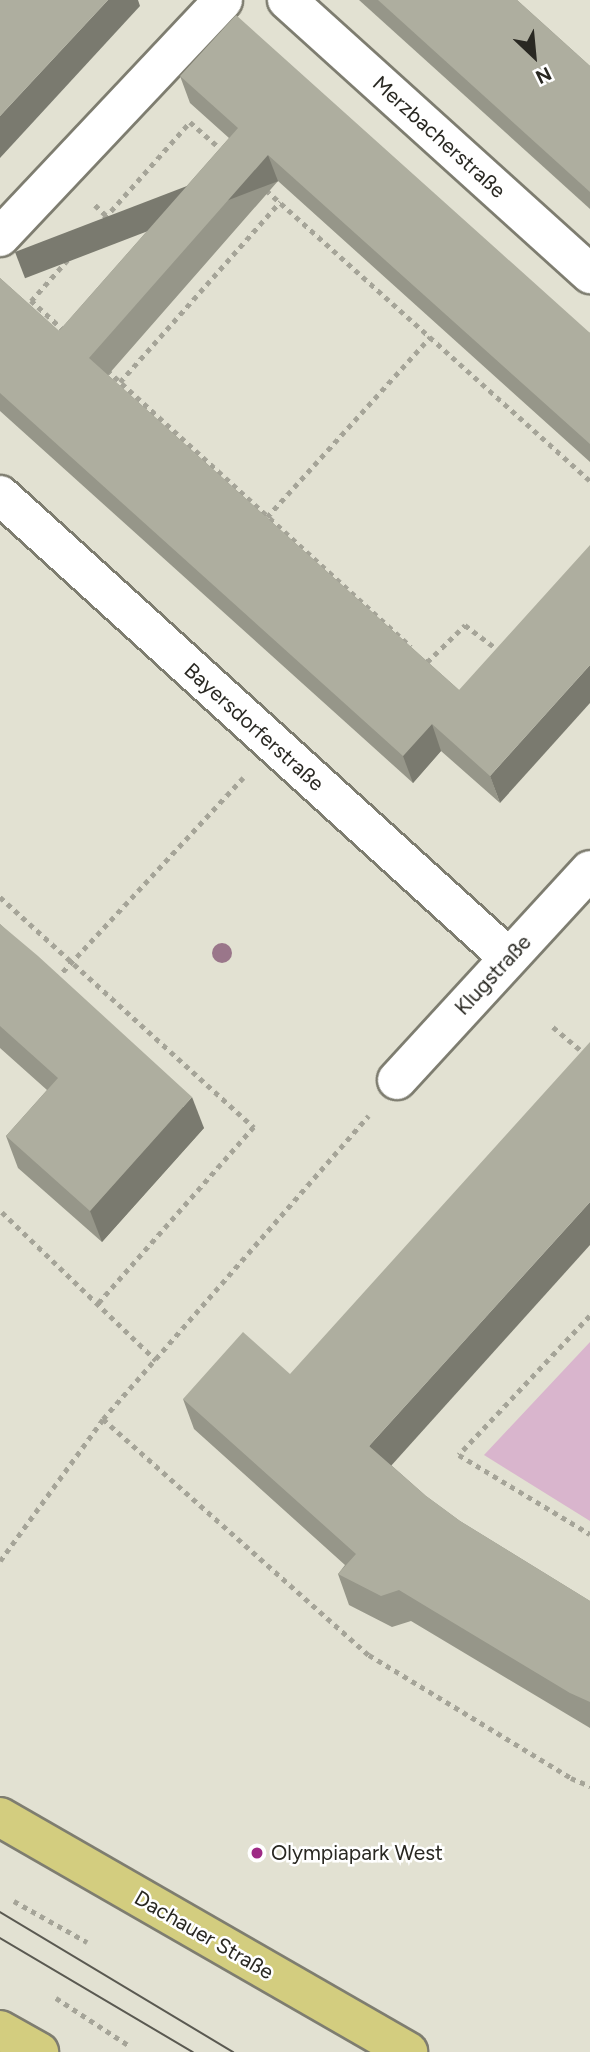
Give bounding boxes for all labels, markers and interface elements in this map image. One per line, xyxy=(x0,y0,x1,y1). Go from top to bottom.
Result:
north arrow xyxy=(499,21,569,91)
text: N xyxy=(532,62,555,89)
street label: Merzbacherstraße xyxy=(367,71,511,203)
street label: Bayersdorferstraße xyxy=(179,658,329,796)
street label: Klugstraße xyxy=(450,930,536,1020)
place label: Olympiapark West xyxy=(271,1840,443,1866)
marker: Olympiapark West xyxy=(249,1845,265,1861)
street label: Dachauer Straße xyxy=(130,1885,278,1985)

